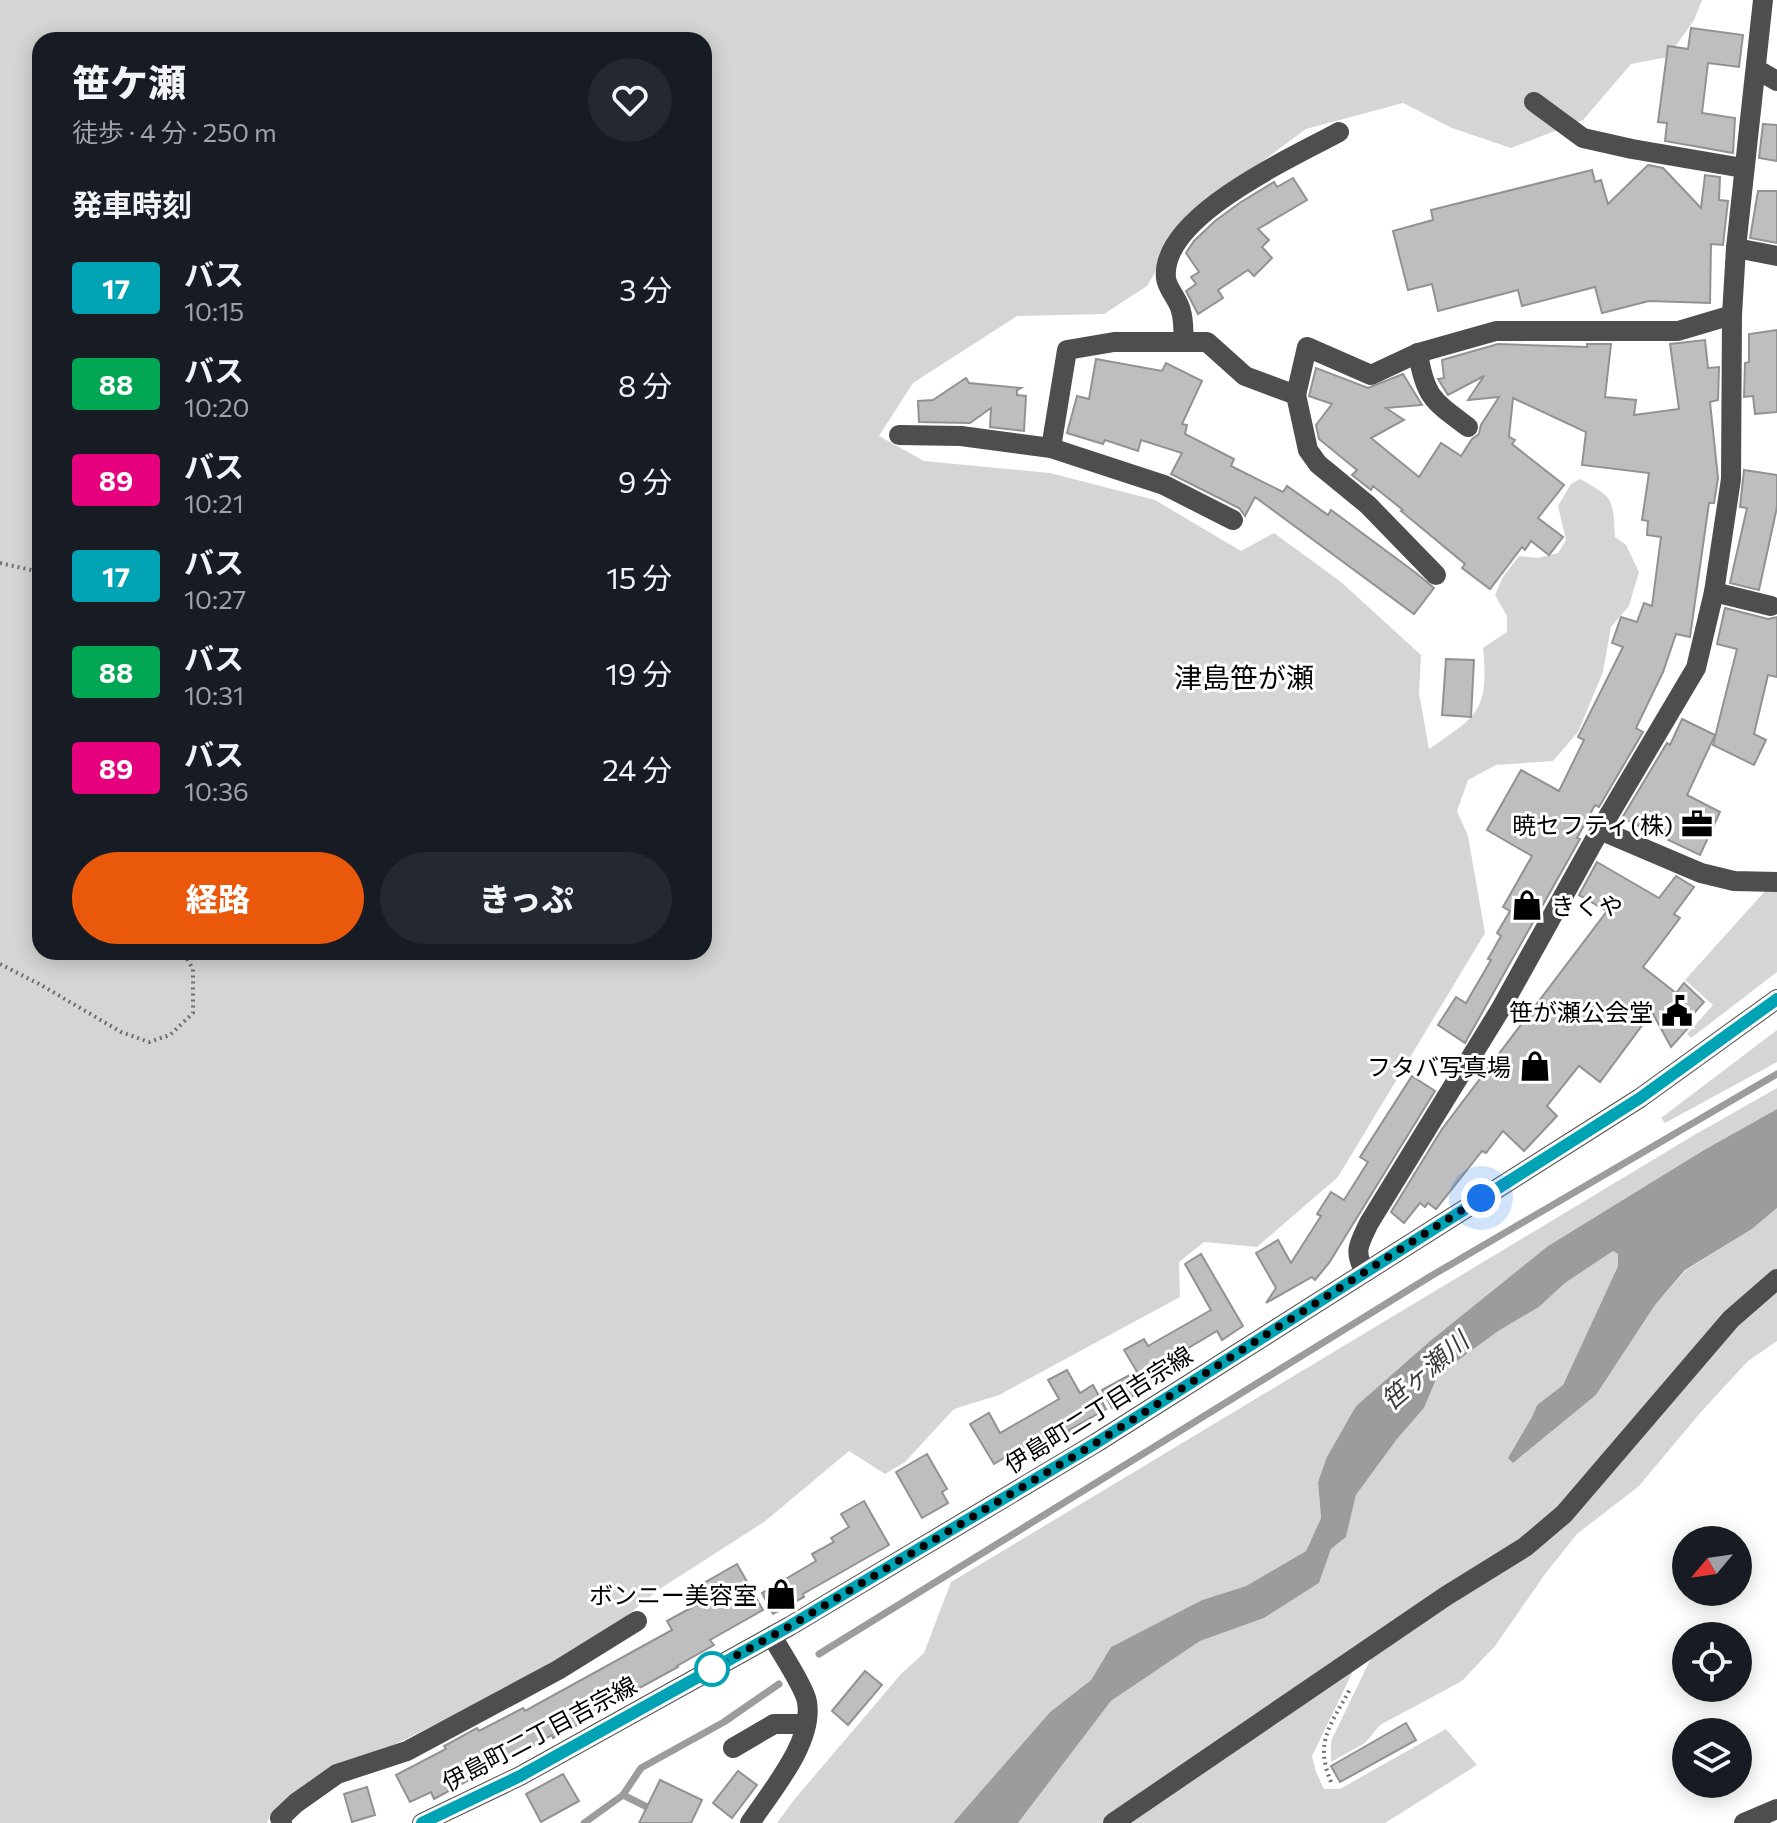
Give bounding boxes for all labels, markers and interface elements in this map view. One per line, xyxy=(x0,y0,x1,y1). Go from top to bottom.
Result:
text: 笹ケ瀬 xyxy=(72,58,186,105)
button: heart xyxy=(588,58,672,142)
text: 徒歩 · 4 分 · 250 m xyxy=(72,116,277,147)
text: 発車時刻 xyxy=(72,185,192,222)
text: バス xyxy=(184,255,244,292)
text: 3 分 xyxy=(619,270,672,307)
text: 17 xyxy=(102,271,130,305)
text: 10:15 xyxy=(184,295,244,326)
text: バス xyxy=(184,351,244,388)
text: 8 分 xyxy=(618,366,672,403)
text: 88 xyxy=(99,367,133,401)
text: 10:20 xyxy=(184,391,250,422)
text: バス xyxy=(184,447,244,484)
text: 9 分 xyxy=(618,462,672,499)
text: 89 xyxy=(99,463,133,497)
text: 10:21 xyxy=(184,487,244,518)
text: バス xyxy=(184,543,244,580)
text: 15 分 xyxy=(606,558,672,595)
text: 17 xyxy=(102,559,130,593)
text: 10:27 xyxy=(184,583,246,614)
text: バス xyxy=(184,639,244,676)
text: 19 分 xyxy=(605,654,672,691)
text: 88 xyxy=(99,655,133,689)
district label: 津島笹が瀬 xyxy=(1174,660,1314,694)
text: 10:31 xyxy=(184,679,244,710)
text: バス xyxy=(184,735,244,772)
text: 24 分 xyxy=(602,750,672,787)
text: 89 xyxy=(99,751,133,785)
text: 10:36 xyxy=(184,775,249,806)
office icon: 暁セフティ(株) xyxy=(1680,807,1714,841)
place label: 暁セフティ(株) xyxy=(1512,810,1673,839)
button: 経路 xyxy=(72,852,364,944)
button: きっぷ xyxy=(380,852,672,944)
shop icon: きくや xyxy=(1510,888,1544,922)
place label: きくや xyxy=(1551,891,1623,920)
public building icon: 笹が瀬公会堂 xyxy=(1660,994,1694,1028)
place label: 笹が瀬公会堂 xyxy=(1509,997,1653,1026)
shop icon: フタバ写真場 xyxy=(1518,1049,1552,1083)
place label: フタバ写真場 xyxy=(1367,1052,1511,1081)
your location xyxy=(1461,1178,1501,1218)
water label: 笹ヶ瀬川 xyxy=(1374,1323,1476,1415)
street label: 伊島町二丁目吉宗線 xyxy=(999,1339,1197,1479)
north arrow xyxy=(1672,1526,1752,1606)
map controls xyxy=(1672,1526,1752,1798)
shop icon: ボンニー美容室 xyxy=(764,1577,798,1611)
place label: ボンニー美容室 xyxy=(589,1580,757,1609)
button: locate xyxy=(1672,1622,1752,1702)
unlabelled marker xyxy=(695,1652,729,1686)
street label: 伊島町二丁目吉宗線 xyxy=(437,1669,641,1797)
button: layers xyxy=(1672,1718,1752,1798)

